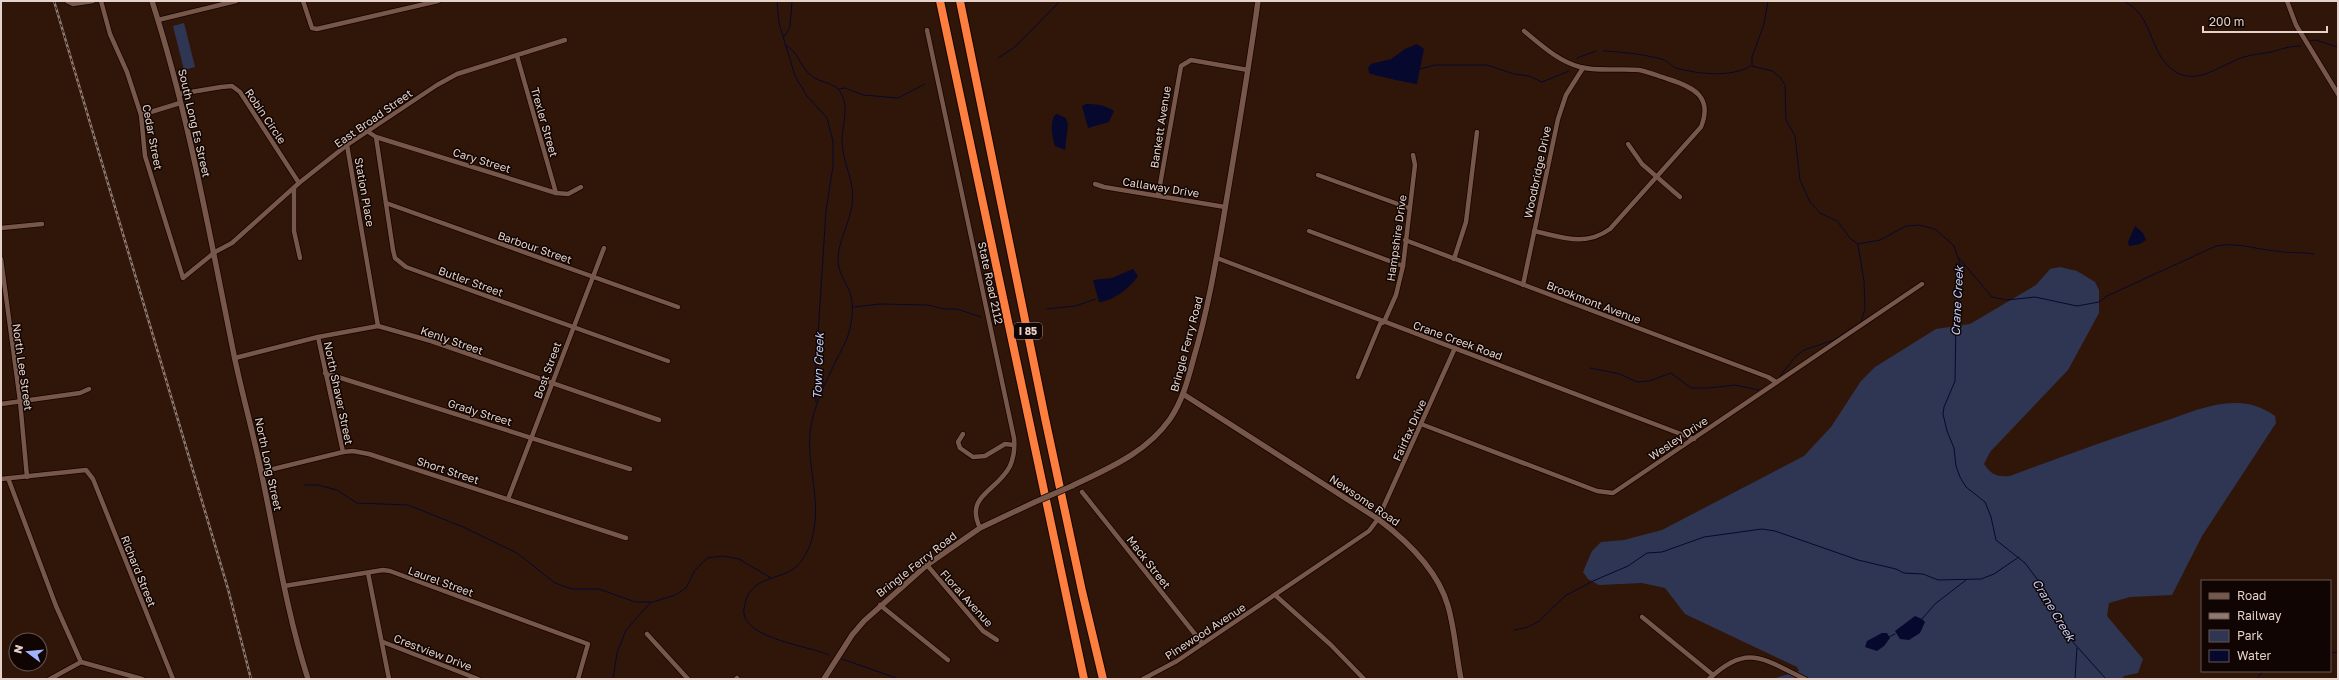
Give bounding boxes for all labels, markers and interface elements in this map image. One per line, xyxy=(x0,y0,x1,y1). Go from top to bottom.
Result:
scale bar xyxy=(2203,8,2327,34)
text: 200 m xyxy=(2209,14,2244,29)
street label: South Long Es Street xyxy=(176,67,214,179)
street label: Bankett Avenue xyxy=(1147,85,1173,169)
street label: Robin Circle xyxy=(243,86,289,146)
street label: East Broad Street xyxy=(331,86,415,150)
street label: Trexler Street xyxy=(529,86,561,158)
street label: Cedar Street xyxy=(140,103,166,171)
street label: Woodbridge Drive xyxy=(1521,125,1553,219)
street label: Cary Street xyxy=(452,145,512,175)
street label: Station Place xyxy=(353,156,377,228)
street label: Callaway Drive xyxy=(1122,175,1200,199)
street label: Hampshire Drive xyxy=(1383,194,1409,282)
street label: Barbour Street xyxy=(496,228,574,266)
street label: State Road 2112 xyxy=(976,241,1006,325)
street label: Butler Street xyxy=(437,263,505,299)
water label: Crane Creek xyxy=(1948,264,1966,336)
street label: Brookmont Avenue xyxy=(1545,278,1643,326)
street label: Bringle Ferry Road xyxy=(1167,295,1205,393)
street label: Crane Creek Road xyxy=(1412,318,1504,362)
street label: North Lee Street xyxy=(10,323,36,411)
street label: Kenly Street xyxy=(419,323,485,357)
road number: I 85 xyxy=(1014,323,1042,339)
water label: Town Creek xyxy=(809,331,827,400)
street label: North Shaver Street xyxy=(322,340,356,446)
street label: Bost Street xyxy=(531,340,563,400)
street label: Grady Street xyxy=(446,396,514,428)
street label: Fairfax Drive xyxy=(1390,397,1428,463)
street label: Wesley Drive xyxy=(1646,414,1710,462)
street label: North Long Street xyxy=(253,416,285,512)
street label: Short Street xyxy=(415,454,481,486)
street label: Newsome Road xyxy=(1327,472,1403,528)
street label: Bringle Ferry Road xyxy=(873,529,959,599)
street label: Richard Street xyxy=(119,533,159,609)
street label: Mack Street xyxy=(1124,533,1174,591)
street label: Laurel Street xyxy=(407,563,475,599)
street label: Floral Avenue xyxy=(938,567,996,629)
water label: Crane Creek xyxy=(2029,576,2079,645)
legend xyxy=(2201,580,2331,672)
text: Road xyxy=(2237,588,2266,603)
street label: Pinewood Avenue xyxy=(1162,600,1248,662)
text: Railway xyxy=(2237,608,2282,623)
text: Park xyxy=(2237,628,2263,643)
street label: Crestview Drive xyxy=(392,631,474,673)
north arrow xyxy=(8,632,48,672)
text: N xyxy=(11,643,25,655)
text: Water xyxy=(2237,648,2271,663)

